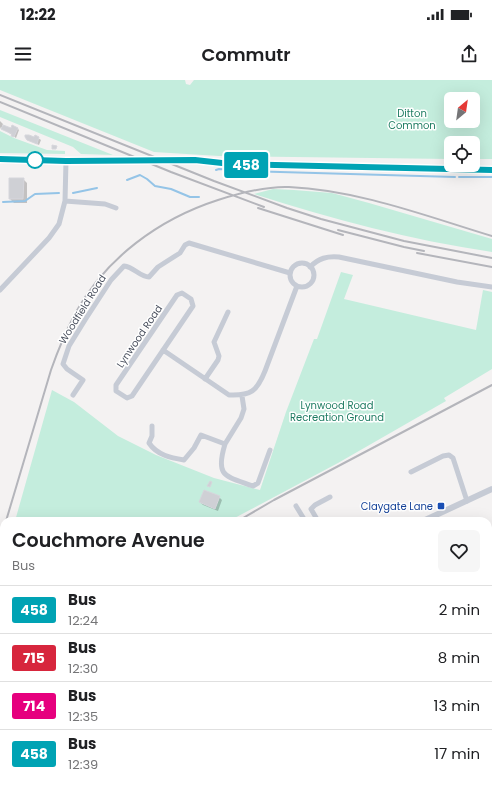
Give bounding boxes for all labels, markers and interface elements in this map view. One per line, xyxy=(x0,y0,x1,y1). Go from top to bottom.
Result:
text: 12:22 xyxy=(20,4,56,25)
text: Commutr xyxy=(201,42,291,67)
icon: menu xyxy=(12,43,34,65)
icon: share xyxy=(458,43,480,65)
north arrow xyxy=(444,92,480,128)
map controls xyxy=(444,92,480,172)
park label: Ditton Common xyxy=(388,106,436,133)
button: locate xyxy=(444,136,480,172)
unlabelled marker xyxy=(26,151,44,169)
line badge: 458 xyxy=(223,152,269,178)
text: 458 xyxy=(232,155,260,175)
street label: Woodfield Road xyxy=(55,272,110,347)
street label: Lynwood Road xyxy=(113,302,166,371)
park label: Lynwood Road Recreation Ground xyxy=(290,398,384,425)
place label: Claygate Lane xyxy=(361,499,433,514)
marker: Claygate Lane xyxy=(436,501,446,511)
text: Couchmore Avenue xyxy=(12,527,205,554)
button: heart xyxy=(438,530,480,572)
text: Bus xyxy=(12,556,35,575)
text: Bus xyxy=(68,589,96,610)
text: 2 min xyxy=(439,599,480,620)
text: 458 xyxy=(20,600,48,620)
text: 12:24 xyxy=(68,611,98,630)
text: Bus xyxy=(68,637,96,658)
text: 8 min xyxy=(438,647,480,668)
text: 715 xyxy=(23,648,45,668)
text: 12:30 xyxy=(68,659,98,678)
text: Bus xyxy=(68,685,96,706)
text: 13 min xyxy=(434,695,480,716)
text: 714 xyxy=(23,696,45,716)
text: 12:35 xyxy=(68,707,98,726)
text: Bus xyxy=(68,733,96,754)
text: 17 min xyxy=(434,743,480,764)
text: 458 xyxy=(20,744,48,764)
text: 12:39 xyxy=(68,755,98,774)

